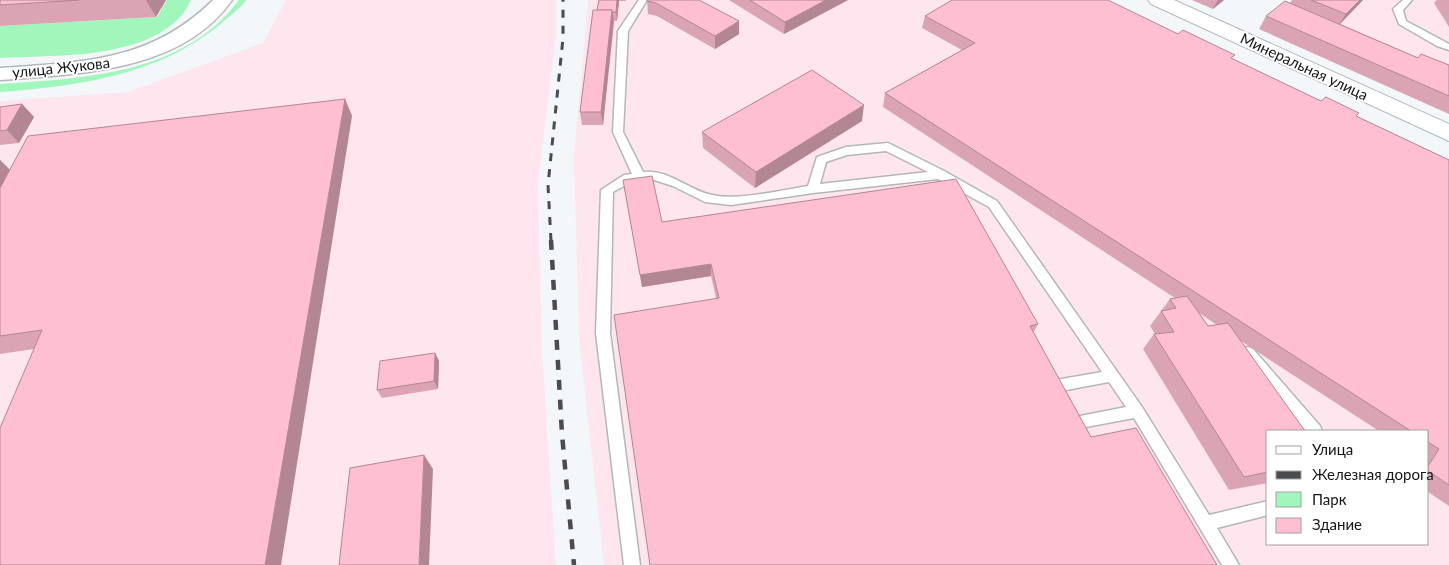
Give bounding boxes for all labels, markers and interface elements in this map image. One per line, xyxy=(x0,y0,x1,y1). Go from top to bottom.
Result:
street label: Минеральная улица xyxy=(1238,29,1371,104)
street label: улица Жукова xyxy=(11,53,111,81)
legend xyxy=(1266,430,1429,545)
text: Улица xyxy=(1312,440,1353,458)
text: Железная дорога xyxy=(1312,465,1434,483)
text: Парк xyxy=(1312,490,1347,508)
text: Здание xyxy=(1312,515,1362,533)

